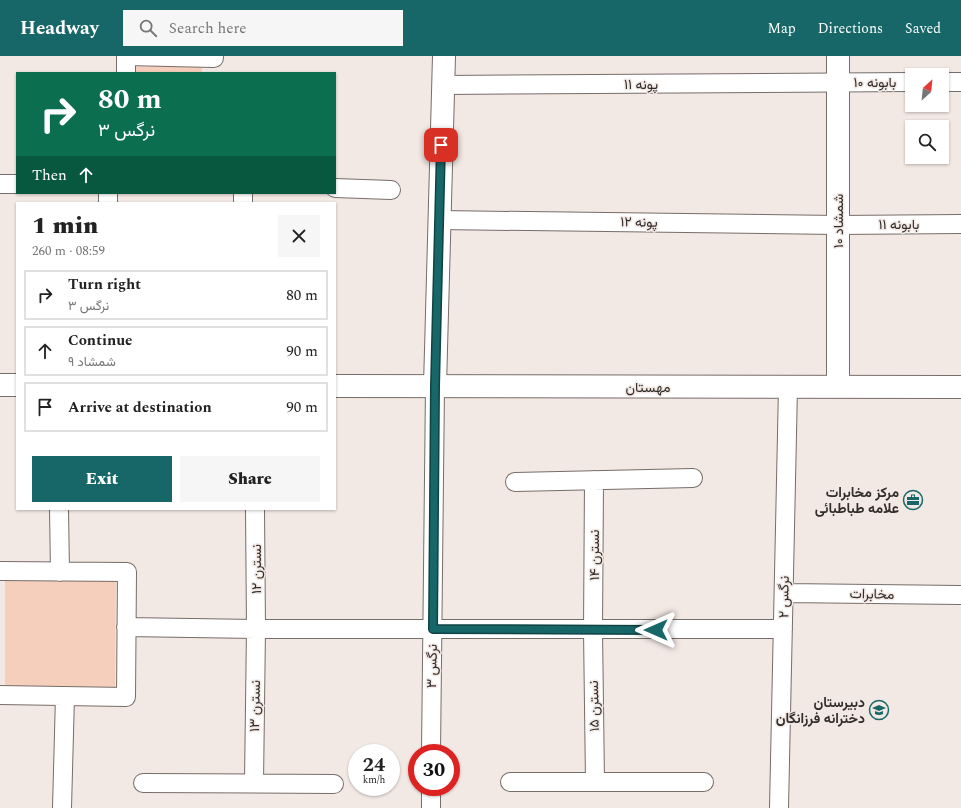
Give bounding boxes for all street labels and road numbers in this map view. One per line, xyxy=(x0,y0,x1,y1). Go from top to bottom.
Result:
street label: بابونه ۱۰ xyxy=(854,72,896,93)
street label: پونه ۱۱ xyxy=(624,74,658,95)
street label: شمشاد ۱۰ xyxy=(828,194,849,248)
street label: پونه ۱۲ xyxy=(620,211,658,233)
street label: بابونه ۱۱ xyxy=(879,214,920,235)
street label: مهستان xyxy=(626,377,670,398)
street label: نسترن ۱۴ xyxy=(584,530,605,580)
street label: نسترن ۱۲ xyxy=(246,544,267,594)
street label: نرگس ۲ xyxy=(773,576,795,618)
street label: مخابرات xyxy=(849,583,895,605)
street label: نرگس ۳ xyxy=(421,644,443,688)
street label: نسترن ۱۳ xyxy=(244,680,266,732)
street label: نسترن ۱۵ xyxy=(583,680,605,732)

